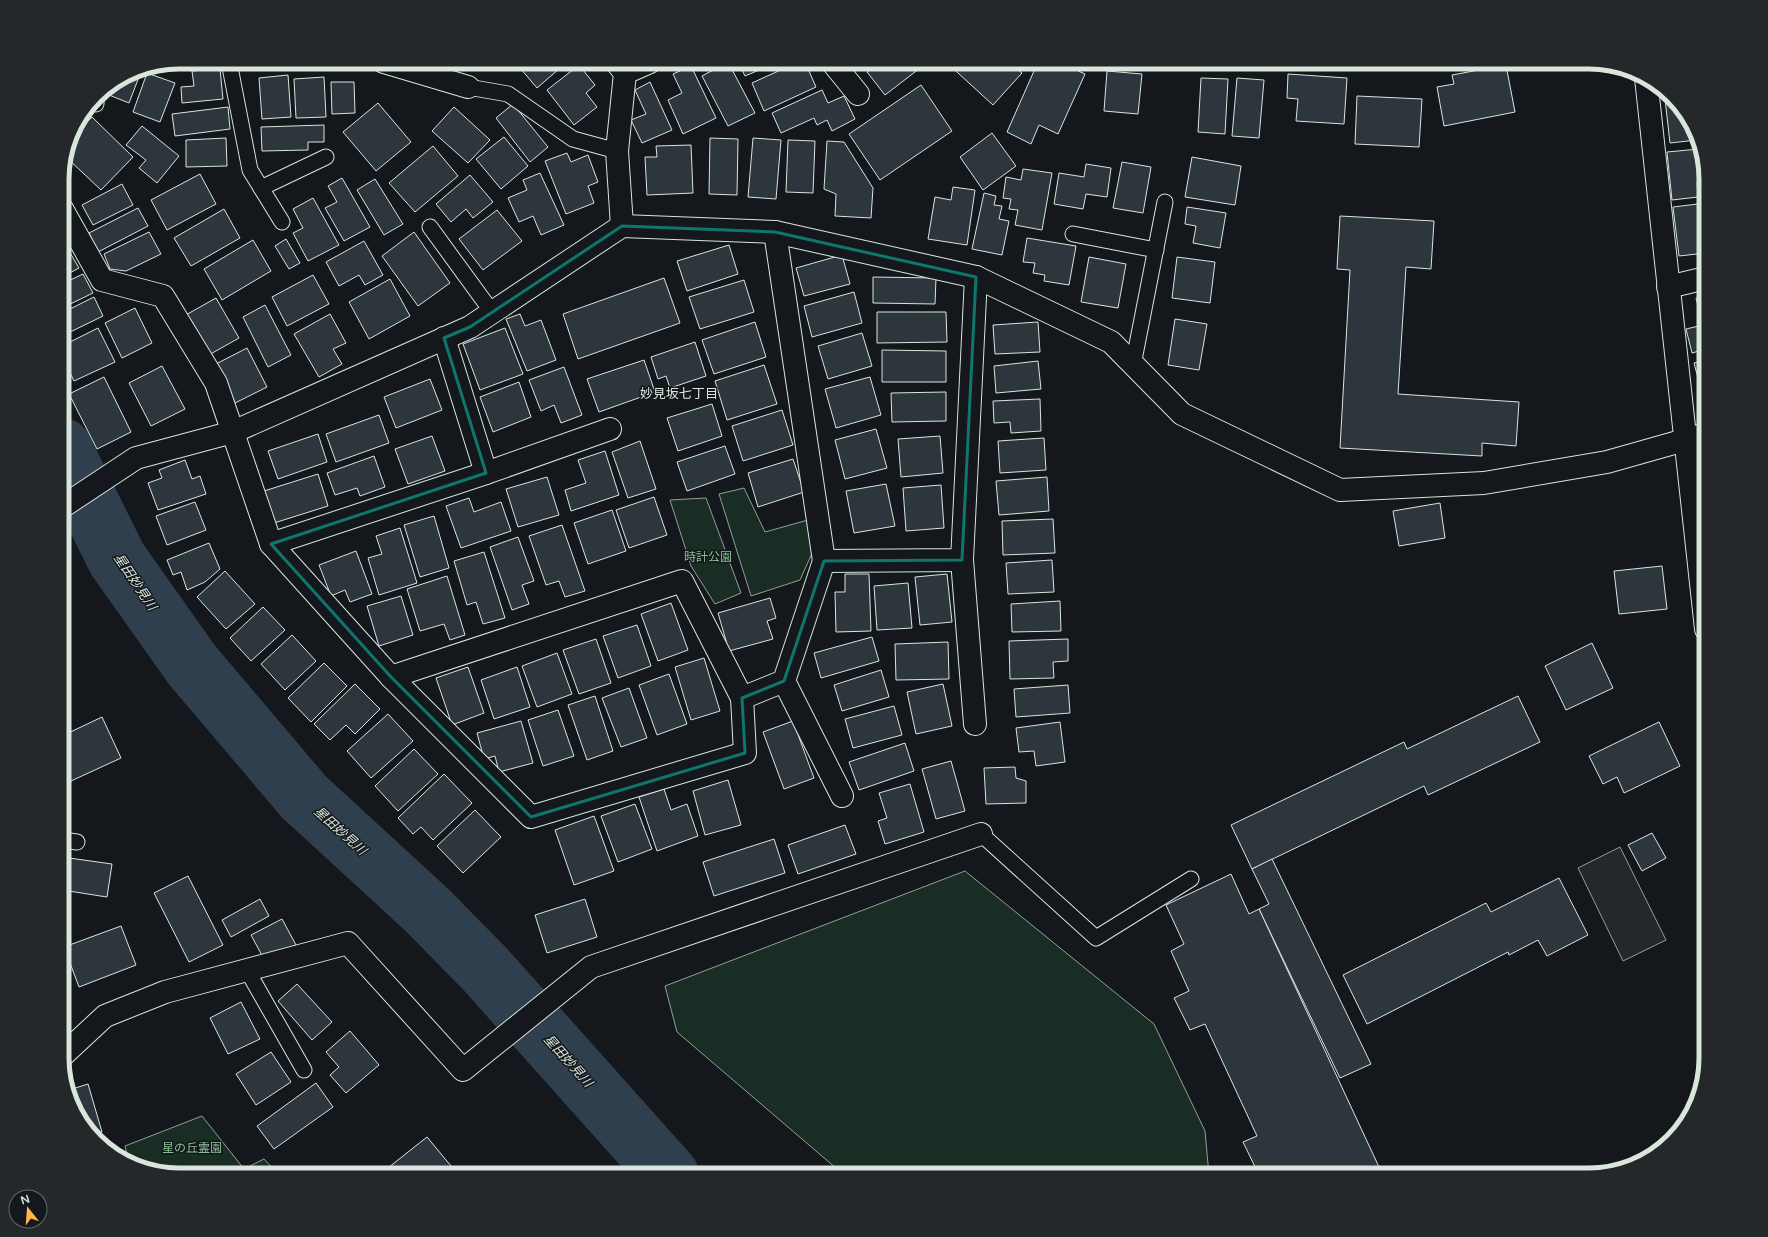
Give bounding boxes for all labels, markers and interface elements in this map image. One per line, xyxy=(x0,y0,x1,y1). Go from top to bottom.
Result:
district label: 妙見坂七丁目 xyxy=(640,386,718,402)
park label: 時計公園 xyxy=(684,550,732,564)
water label: 星田妙見川 xyxy=(110,551,161,615)
water label: 星田妙見川 xyxy=(310,803,371,860)
water label: 星田妙見川 xyxy=(540,1031,597,1092)
park label: 星の丘霊園 xyxy=(162,1141,222,1155)
north arrow xyxy=(8,1189,48,1229)
text: N xyxy=(19,1192,31,1207)

